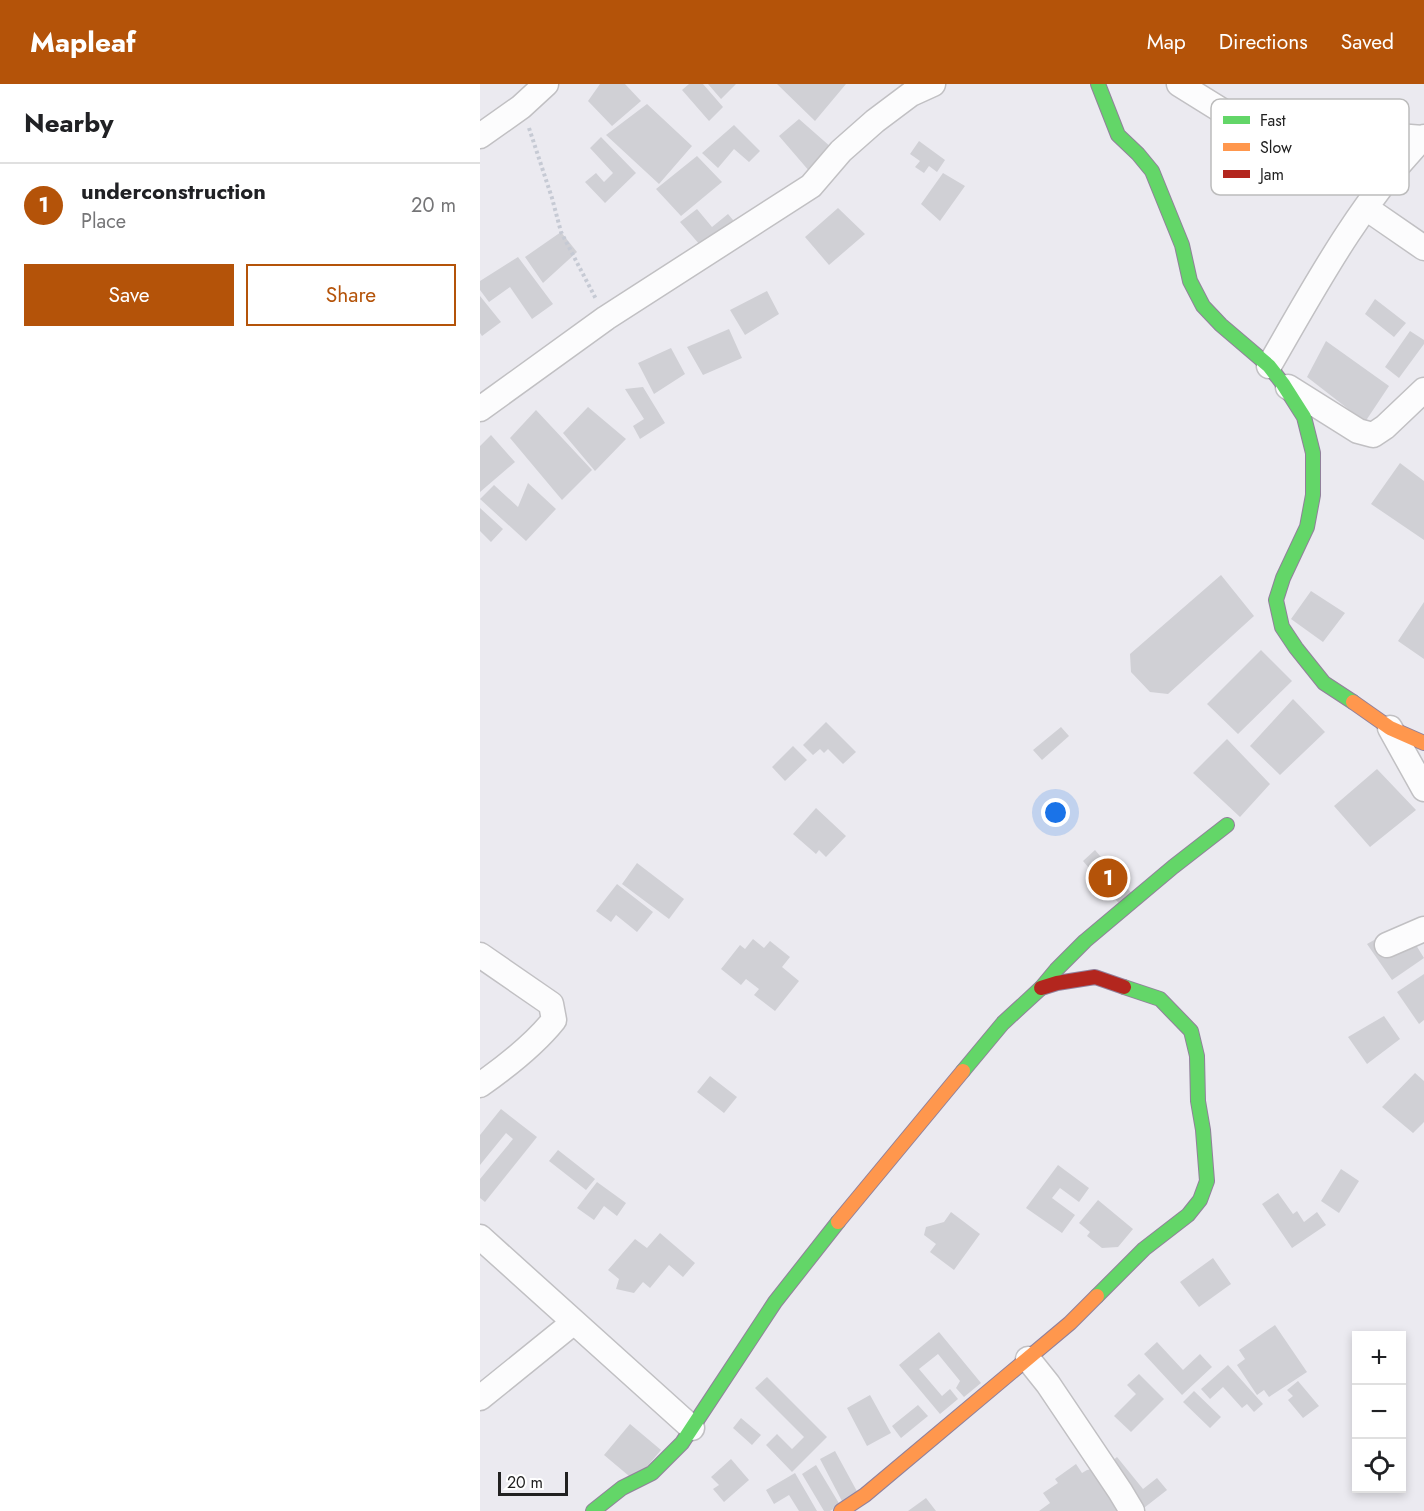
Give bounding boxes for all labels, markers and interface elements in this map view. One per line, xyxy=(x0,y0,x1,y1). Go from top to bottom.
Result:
text: Mapleaf xyxy=(30,22,136,63)
text: Map xyxy=(1147,27,1186,57)
text: Directions xyxy=(1219,27,1308,57)
text: Saved xyxy=(1341,27,1394,57)
legend xyxy=(1211,99,1409,195)
text: Nearby xyxy=(24,104,113,142)
text: Fast xyxy=(1260,109,1286,132)
text: Slow xyxy=(1260,136,1292,159)
text: Jam xyxy=(1258,163,1284,186)
text: underconstruction xyxy=(81,175,266,207)
text: 1 xyxy=(38,191,49,220)
text: 20 m xyxy=(411,191,456,220)
text: Place xyxy=(81,207,126,236)
button: Save xyxy=(24,264,234,326)
button: Share xyxy=(246,264,456,326)
your location xyxy=(1041,798,1070,827)
pin: 1 xyxy=(1088,856,1128,900)
map controls xyxy=(1352,1331,1406,1493)
button: + xyxy=(1352,1331,1406,1385)
button: − xyxy=(1352,1385,1406,1439)
button: locate xyxy=(1352,1439,1406,1493)
scale bar xyxy=(498,1469,568,1496)
text: 20 m xyxy=(507,1471,543,1494)

